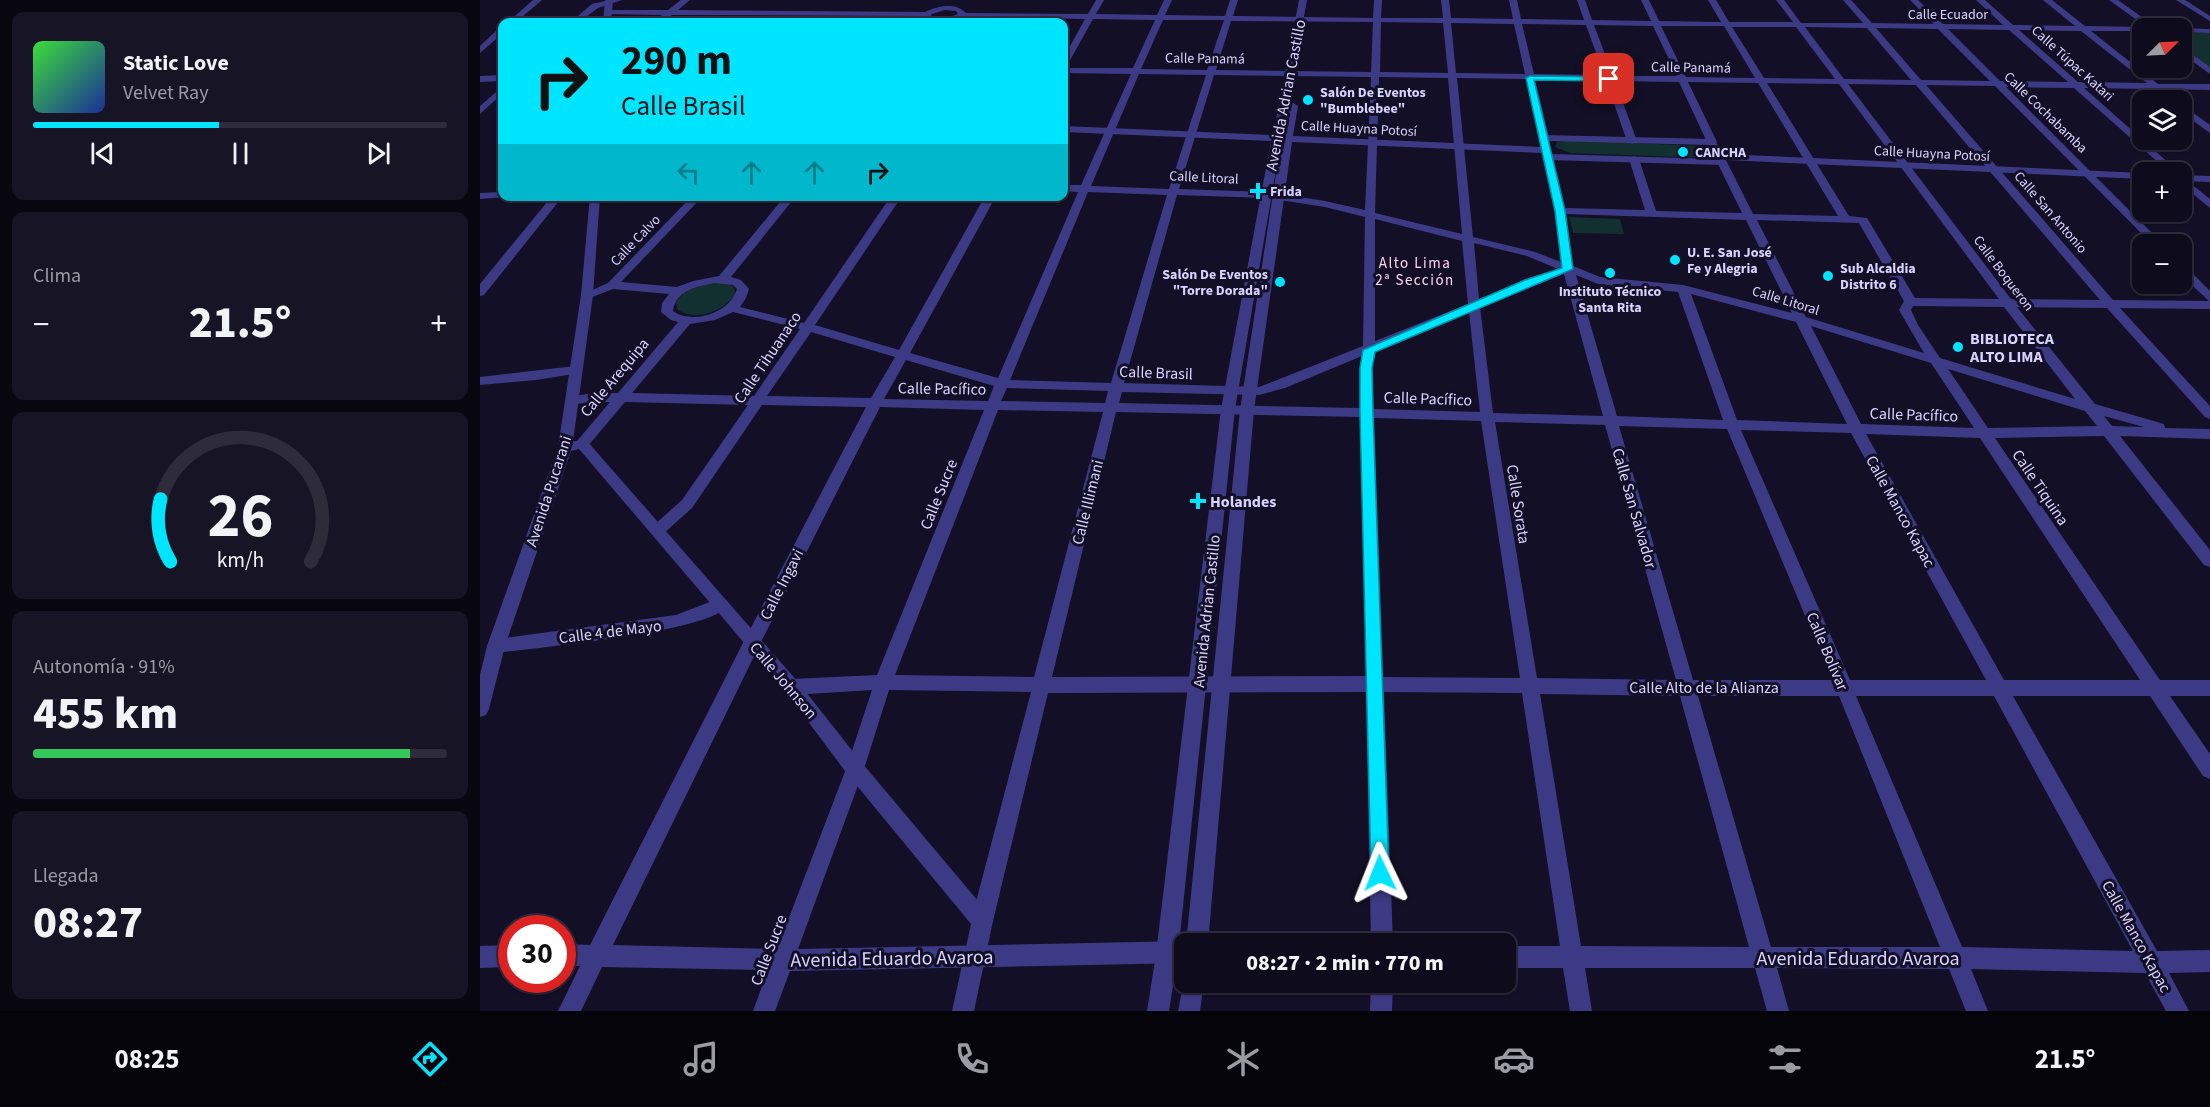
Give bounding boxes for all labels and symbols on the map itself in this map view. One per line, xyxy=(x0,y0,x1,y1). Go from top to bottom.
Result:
street label: Calle Ecuador xyxy=(1908,5,1988,25)
street label: Avenida Adrian Castillo xyxy=(1261,18,1311,173)
north arrow xyxy=(2132,18,2192,78)
street label: Calle Túpac Katari xyxy=(2027,21,2118,106)
street label: Calle Panamá xyxy=(1165,48,1245,70)
pin xyxy=(1583,53,1634,104)
street label: Calle Panamá xyxy=(1651,57,1731,79)
street label: Calle Cochabamba xyxy=(1999,68,2092,158)
place label: Salón De Eventos "Bumblebee" xyxy=(1320,83,1426,119)
marker: Salón De Eventos "Bumblebee" xyxy=(1301,93,1315,107)
street label: Calle Huayna Potosí xyxy=(1300,116,1418,142)
street label: Calle Huayna Potosí xyxy=(1873,141,1991,167)
place label: CANCHA xyxy=(1695,143,1747,163)
marker: CANCHA xyxy=(1676,145,1690,159)
street label: Calle Litoral xyxy=(1169,166,1240,190)
street label: Calle San Antonio xyxy=(2009,167,2092,258)
place label: Frida xyxy=(1270,182,1302,202)
marker: Frida xyxy=(1251,184,1265,198)
street label: Calle Calvo xyxy=(606,210,665,271)
street label: Calle Boqueron xyxy=(1968,232,2038,316)
place label: U. E. San José Fe y Alegria xyxy=(1687,243,1772,279)
district label: Alto Lima 2ª Sección xyxy=(1375,253,1455,291)
marker: U. E. San José Fe y Alegria xyxy=(1668,253,1682,267)
place label: Sub Alcaldia Distrito 6 xyxy=(1840,259,1916,295)
place label: Salón De Eventos "Torre Dorada" xyxy=(1162,265,1268,301)
marker: Instituto Técnico Santa Rita xyxy=(1603,266,1617,280)
marker: Sub Alcaldia Distrito 6 xyxy=(1821,269,1835,283)
marker: Salón De Eventos "Torre Dorada" xyxy=(1273,275,1287,289)
street label: Calle Litoral xyxy=(1750,281,1822,321)
place label: Instituto Técnico Santa Rita xyxy=(1559,282,1662,318)
street label: Calle Tihuanaco xyxy=(729,307,807,408)
place label: BIBLIOTECA ALTO LIMA xyxy=(1969,328,2055,368)
street label: Calle Arequipa xyxy=(575,334,654,422)
marker: BIBLIOTECA ALTO LIMA xyxy=(1951,340,1965,354)
street label: Calle Brasil xyxy=(1119,361,1193,385)
street label: Calle Pacífico xyxy=(898,377,986,401)
street label: Calle Pacífico xyxy=(1383,386,1473,412)
street label: Calle Pacífico xyxy=(1869,402,1959,428)
street label: Avenida Pucarani xyxy=(521,433,577,550)
street label: Calle Tiquina xyxy=(2007,445,2074,530)
street label: Calle San Salvador xyxy=(1606,446,1662,571)
street label: Calle Manco Kapac xyxy=(1860,451,1940,572)
street label: Calle Sucre xyxy=(915,456,963,533)
street label: Calle Illimani xyxy=(1067,457,1109,547)
street label: Calle Sorata xyxy=(1501,463,1535,545)
place label: Holandes xyxy=(1210,491,1276,513)
marker: Holandes xyxy=(1191,494,1205,508)
street label: Avenida Adrian Castillo xyxy=(1188,534,1226,689)
street label: Calle Ingavi xyxy=(755,545,809,624)
street label: Calle Bolívar xyxy=(1801,609,1854,694)
street label: Calle 4 de Mayo xyxy=(557,615,663,649)
street label: Calle Johnson xyxy=(744,637,822,724)
street label: Calle Alto de la Alianza xyxy=(1629,677,1779,699)
position arrow xyxy=(1348,841,1412,905)
street label: Calle Manco Kapac xyxy=(2096,876,2176,997)
street label: Calle Sucre xyxy=(745,912,793,989)
speed limit sign: 30 xyxy=(498,915,576,993)
street label: Avenida Eduardo Avaroa xyxy=(790,943,994,975)
street label: Avenida Eduardo Avaroa xyxy=(1756,945,1960,973)

